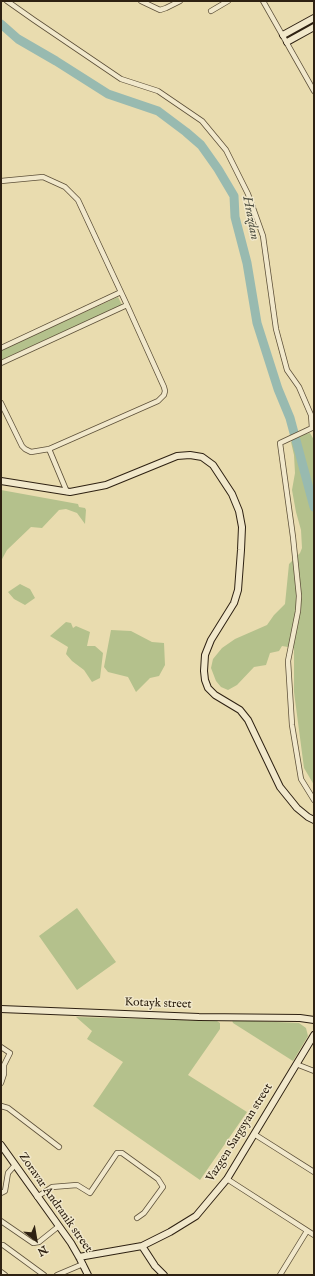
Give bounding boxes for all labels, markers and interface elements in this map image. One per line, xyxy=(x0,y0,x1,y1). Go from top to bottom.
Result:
water label: Hrazdan xyxy=(238,195,262,241)
street label: Kotayk street xyxy=(124,996,192,1012)
street label: Vazgen Sargsyan street xyxy=(204,1081,276,1185)
street label: Zoravar Andranik street xyxy=(15,1150,95,1256)
north arrow xyxy=(16,1220,56,1260)
text: N xyxy=(34,1242,50,1259)

